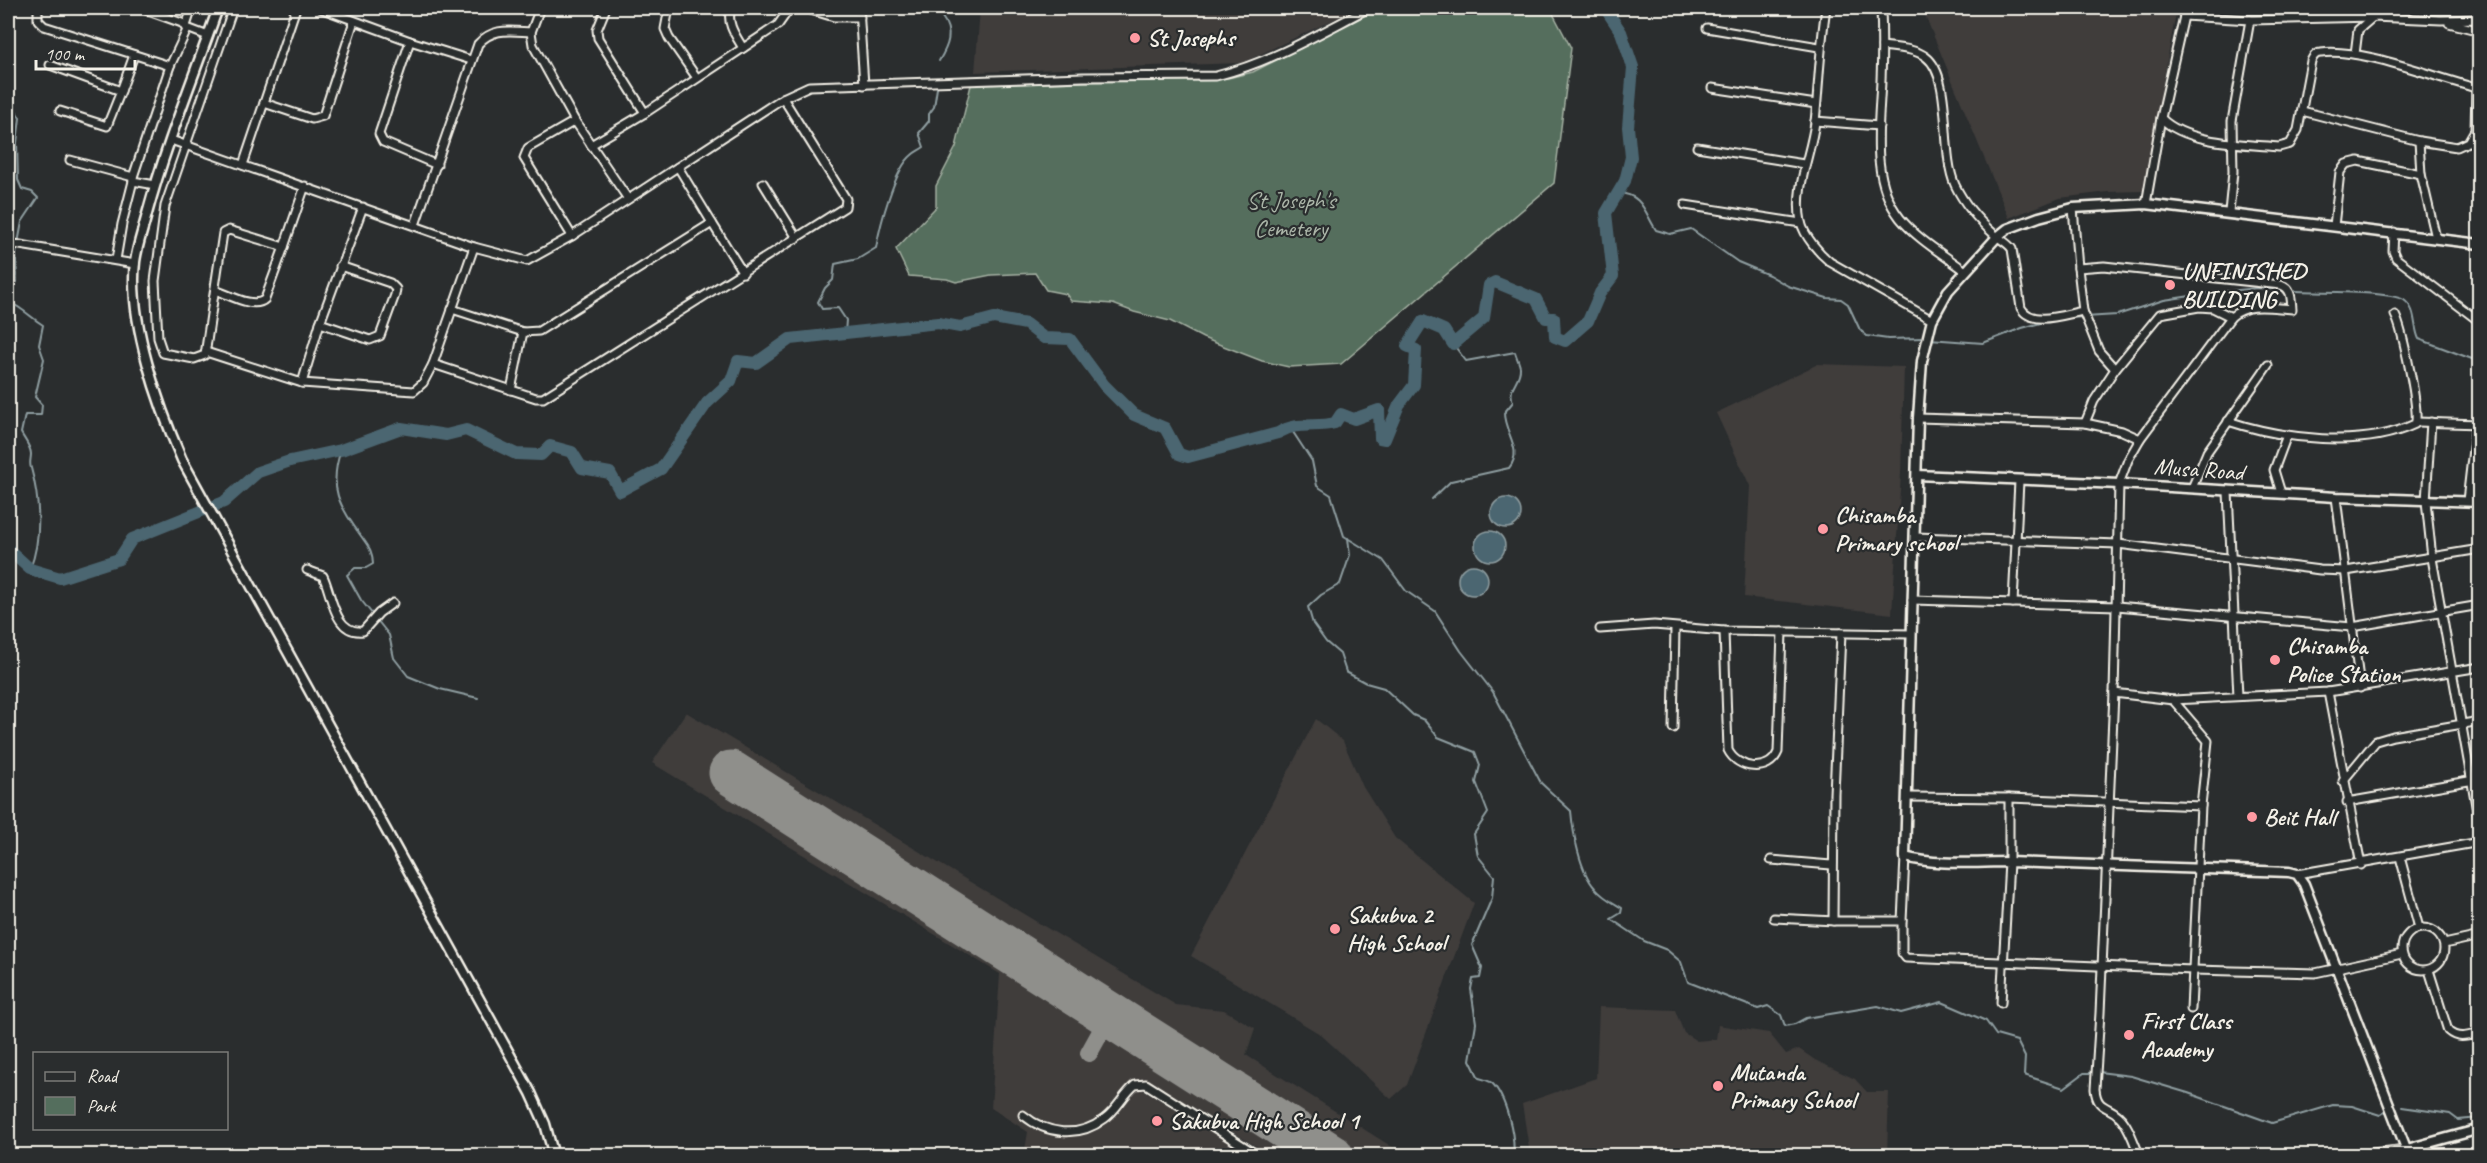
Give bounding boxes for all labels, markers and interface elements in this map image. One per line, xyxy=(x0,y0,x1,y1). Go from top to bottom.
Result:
place label: St Josephs xyxy=(1147,23,1237,53)
marker: St Josephs xyxy=(1128,31,1142,45)
scale bar xyxy=(36,33,135,71)
text: 100 m xyxy=(45,43,86,65)
park label: St Joseph's Cemetery xyxy=(1247,185,1338,243)
place label: UNFINISHED BUILDING xyxy=(2182,256,2309,314)
marker: UNFINISHED BUILDING xyxy=(2163,278,2177,292)
street label: Musa Road xyxy=(2153,451,2248,487)
place label: Chisamba Primary school xyxy=(1835,500,1962,558)
marker: Chisamba Primary school xyxy=(1816,522,1830,536)
place label: Chisamba Police Station xyxy=(2287,631,2402,689)
marker: Chisamba Police Station xyxy=(2268,653,2282,667)
place label: Beit Hall xyxy=(2264,802,2340,832)
marker: Beit Hall xyxy=(2245,810,2259,824)
place label: Sakubva 2 High School xyxy=(1347,900,1450,958)
marker: Sakubva 2 High School xyxy=(1328,922,1342,936)
place label: First Class Academy xyxy=(2141,1006,2234,1064)
marker: First Class Academy xyxy=(2122,1028,2136,1042)
legend xyxy=(33,1052,228,1130)
place label: Mutanda Primary School xyxy=(1730,1057,1860,1115)
text: Road xyxy=(87,1065,120,1087)
marker: Mutanda Primary School xyxy=(1711,1079,1725,1093)
text: Park xyxy=(87,1095,117,1117)
place label: Sakubva High School 1 xyxy=(1169,1106,1362,1136)
marker: Sakubva High School 1 xyxy=(1150,1114,1164,1128)

